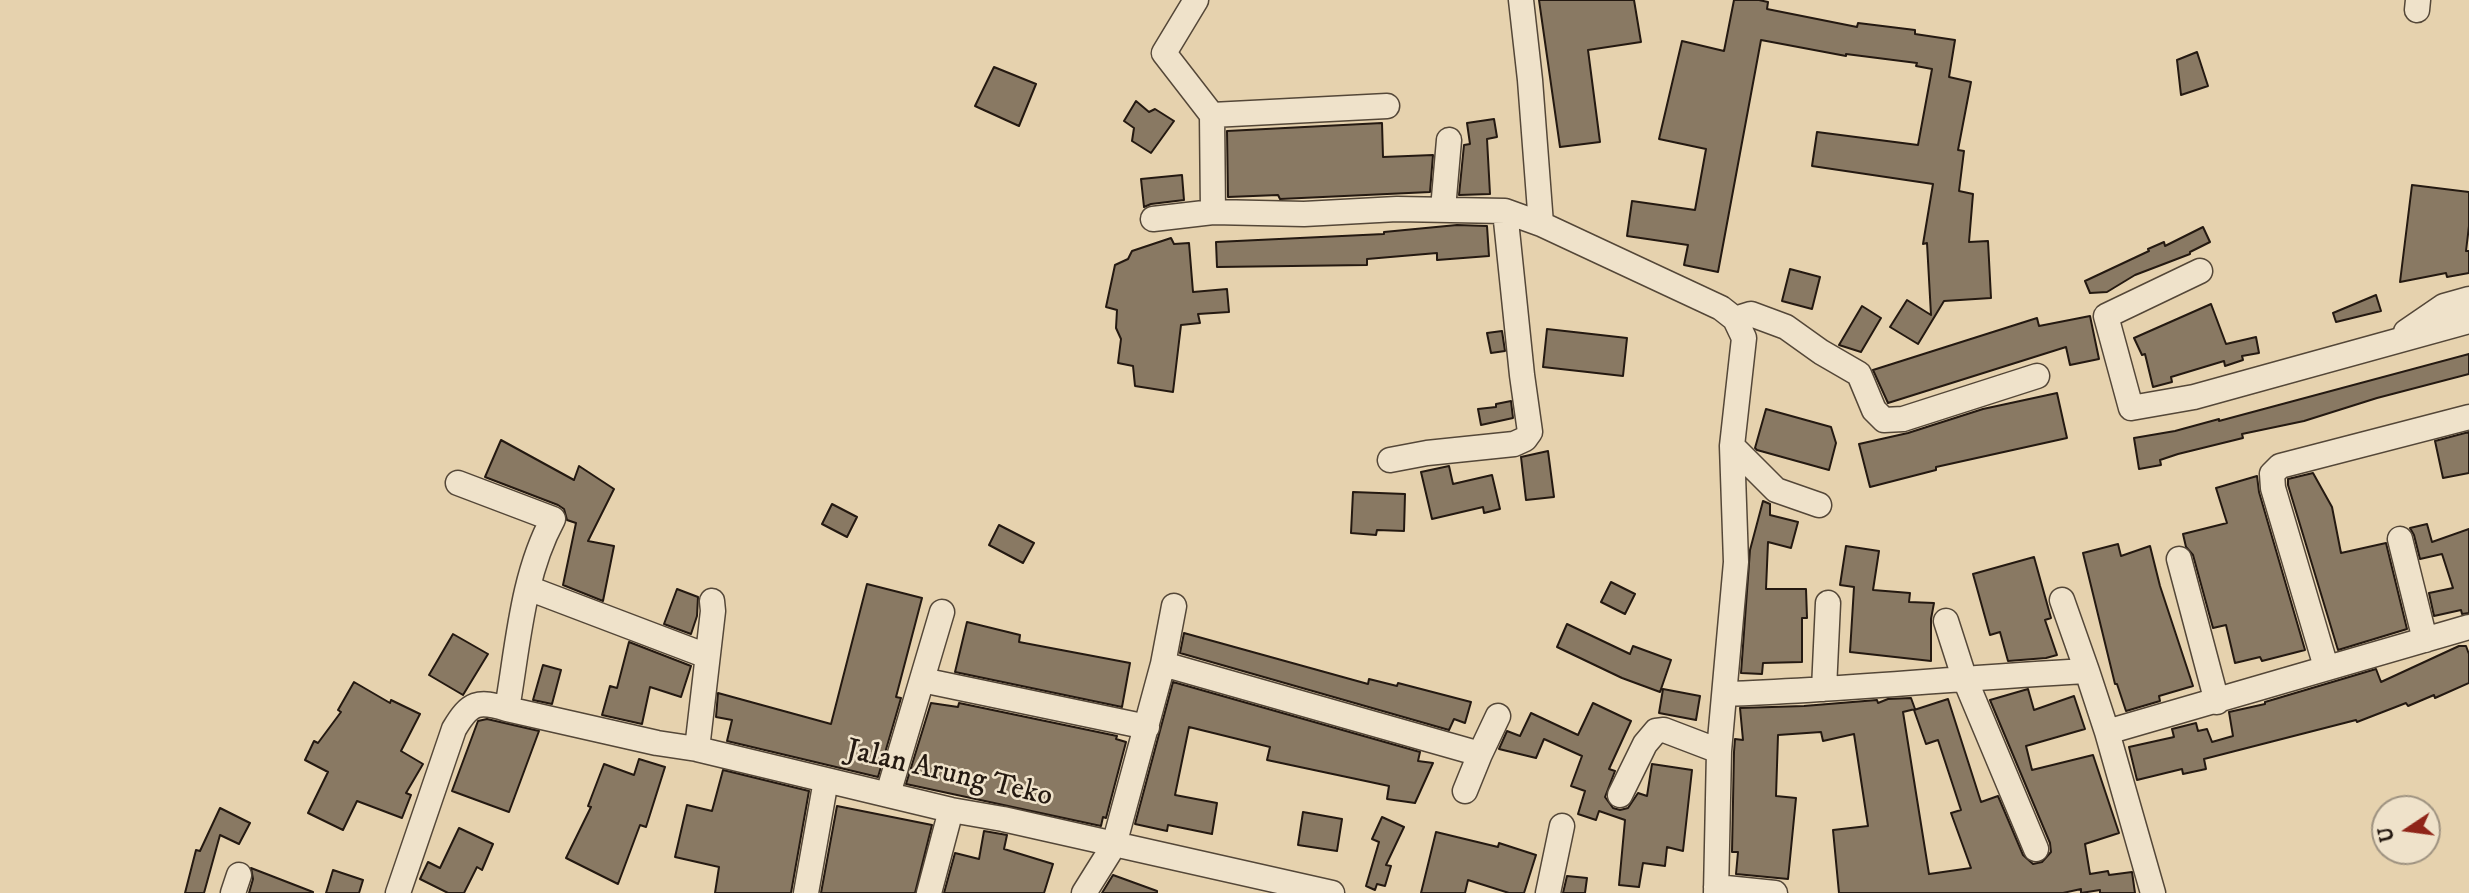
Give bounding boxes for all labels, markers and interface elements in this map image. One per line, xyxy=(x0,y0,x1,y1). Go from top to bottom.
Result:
street label: Jalan Arung Teko xyxy=(842,734,1056,816)
north arrow xyxy=(2371,795,2441,865)
text: U xyxy=(2374,825,2400,844)

